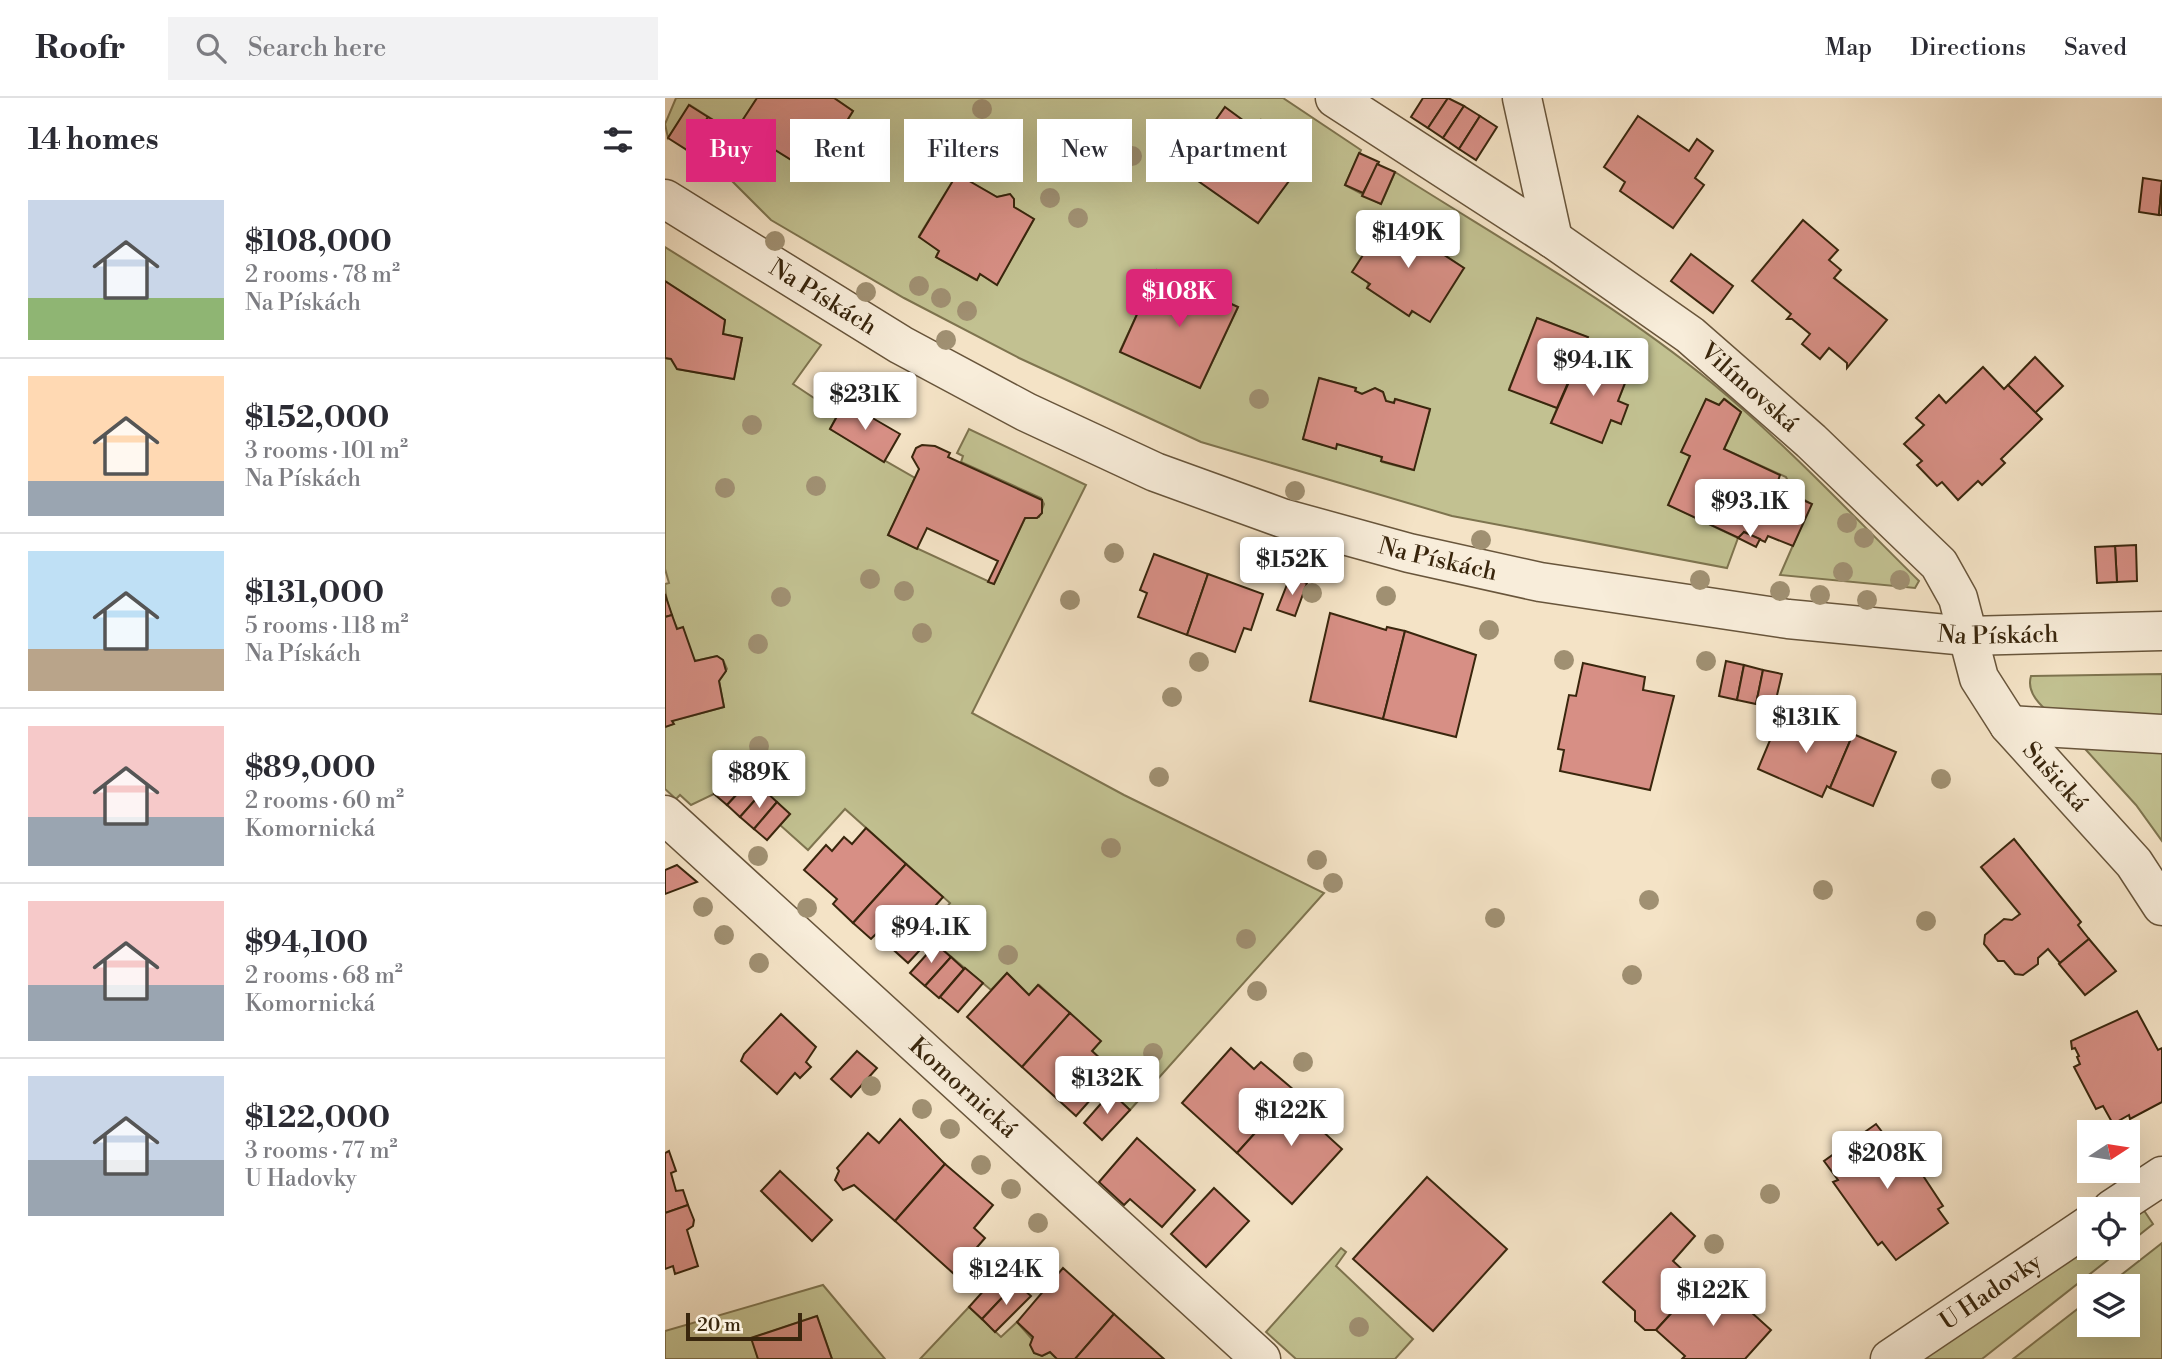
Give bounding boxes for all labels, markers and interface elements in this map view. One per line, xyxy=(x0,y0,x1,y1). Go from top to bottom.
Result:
search box xyxy=(168,17,658,80)
text: Roofr xyxy=(35,28,126,69)
icon: search xyxy=(192,29,230,67)
text: Search here xyxy=(248,32,386,64)
text: Map xyxy=(1825,33,1872,63)
text: Directions xyxy=(1910,33,2026,63)
text: Saved xyxy=(2064,33,2127,63)
chip: Buy xyxy=(686,119,776,182)
chip: Rent xyxy=(790,119,890,182)
chip: Filters xyxy=(904,119,1023,182)
chip: New xyxy=(1037,119,1132,182)
chip: Apartment xyxy=(1146,119,1312,182)
text: 14 homes xyxy=(28,121,159,159)
icon: filters xyxy=(599,121,637,159)
pin: $149K xyxy=(1359,211,1457,270)
text: $149K xyxy=(1372,219,1444,247)
text: $108,000 xyxy=(245,223,392,261)
icon: home xyxy=(84,228,168,312)
street label: Na Pískách xyxy=(763,253,882,342)
text: 2 rooms · 78 m² xyxy=(245,261,400,289)
pin: $108K xyxy=(1130,270,1228,329)
text: $108K xyxy=(1142,278,1216,306)
text: Na Pískách xyxy=(245,289,361,317)
street label: Vilímovská xyxy=(1693,336,1805,439)
pin: $94.1K xyxy=(1536,338,1650,398)
text: $94.1K xyxy=(1553,347,1633,375)
pin: $231K xyxy=(816,372,914,432)
text: $231K xyxy=(829,381,901,409)
text: $152,000 xyxy=(245,399,389,437)
icon: home xyxy=(84,404,168,488)
text: 3 rooms · 101 m² xyxy=(245,437,408,465)
text: Na Pískách xyxy=(245,465,361,493)
pin: $93.1K xyxy=(1693,480,1807,539)
text: $93.1K xyxy=(1711,488,1789,516)
street label: Na Pískách xyxy=(1375,531,1500,588)
pin: $152K xyxy=(1243,538,1341,597)
text: $152K xyxy=(1256,546,1328,574)
text: $131,000 xyxy=(245,574,384,612)
icon: home xyxy=(84,579,168,663)
text: 5 rooms · 118 m² xyxy=(245,612,409,640)
street label: Na Pískách xyxy=(1936,619,2059,652)
text: Na Pískách xyxy=(245,640,361,668)
pin: $131K xyxy=(1757,696,1855,755)
text: $131K xyxy=(1772,704,1840,732)
street label: Sušická xyxy=(2016,736,2094,819)
text: $89,000 xyxy=(245,749,376,787)
pin: $89K xyxy=(718,750,800,810)
icon: home xyxy=(84,754,168,838)
text: $89K xyxy=(728,759,790,787)
text: 2 rooms · 60 m² xyxy=(245,787,404,815)
text: Komornická xyxy=(245,815,375,843)
pin: $94.1K xyxy=(874,906,988,965)
text: $94.1K xyxy=(891,914,971,942)
text: $94,100 xyxy=(245,924,368,962)
icon: home xyxy=(84,929,168,1013)
text: 2 rooms · 68 m² xyxy=(245,962,403,990)
text: Komornická xyxy=(245,990,375,1018)
street label: Komornická xyxy=(902,1031,1024,1146)
pin: $132K xyxy=(1058,1056,1156,1116)
text: $132K xyxy=(1071,1065,1143,1093)
pin: $122K xyxy=(1242,1088,1340,1148)
text: $122K xyxy=(1255,1097,1327,1125)
text: $122,000 xyxy=(245,1099,390,1137)
icon: home xyxy=(84,1104,168,1188)
north arrow xyxy=(2077,1120,2140,1183)
map controls xyxy=(2077,1120,2140,1337)
pin: $208K xyxy=(1838,1132,1936,1191)
text: 3 rooms · 77 m² xyxy=(245,1137,398,1165)
text: $208K xyxy=(1848,1140,1926,1168)
text: U Hadovky xyxy=(245,1165,357,1193)
button: locate xyxy=(2077,1197,2140,1260)
street label: U Hadovky xyxy=(1934,1247,2048,1337)
pin: $124K xyxy=(957,1248,1055,1307)
text: $124K xyxy=(969,1256,1043,1284)
pin: $122K xyxy=(1664,1268,1762,1328)
button: layers xyxy=(2077,1274,2140,1337)
text: $122K xyxy=(1677,1277,1749,1305)
scale bar xyxy=(686,1310,801,1342)
text: 20 m xyxy=(697,1313,741,1337)

